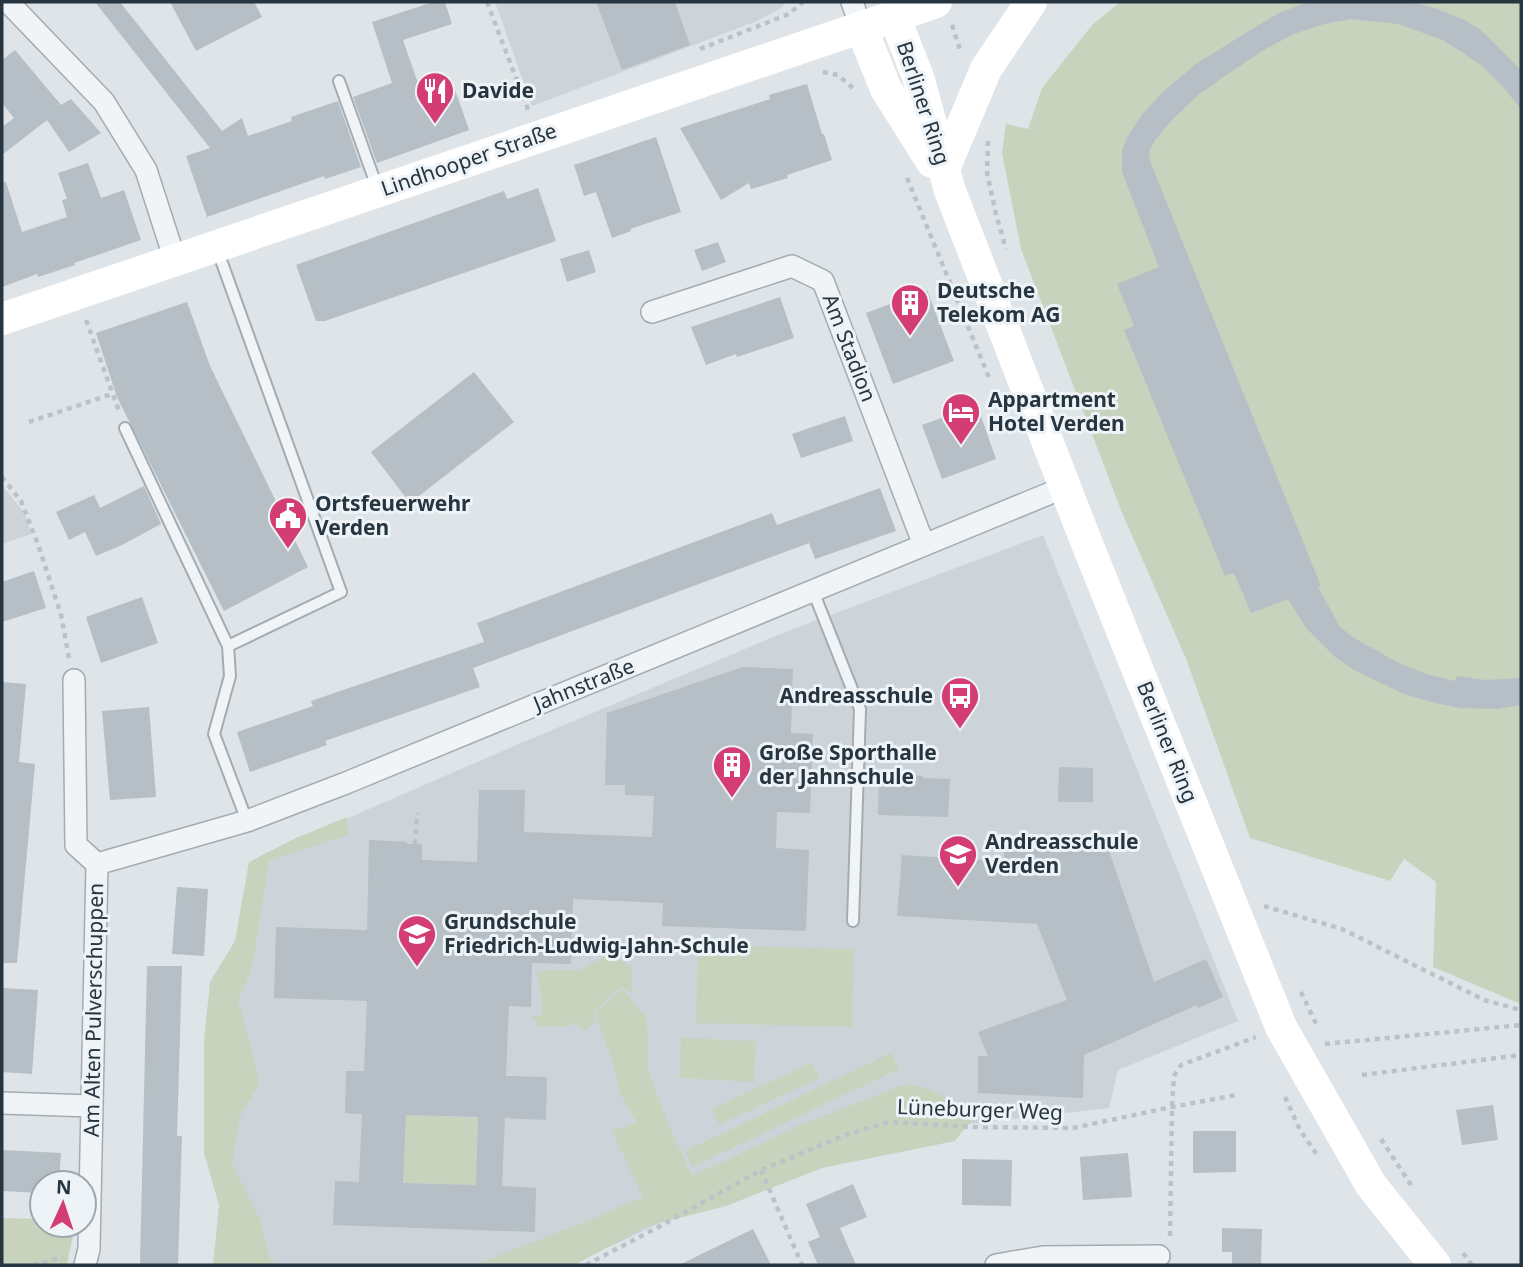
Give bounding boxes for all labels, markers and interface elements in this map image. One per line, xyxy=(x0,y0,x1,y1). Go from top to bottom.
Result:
street label: Berliner Ring xyxy=(891,37,957,168)
restaurant icon: Davide xyxy=(414,70,456,125)
place label: Davide xyxy=(462,76,534,104)
street label: Lindhooper Straße xyxy=(377,116,560,202)
place label: Deutsche Telekom AG xyxy=(937,276,1060,328)
building icon: Deutsche Telekom AG xyxy=(889,282,931,337)
street label: Am Stadion xyxy=(817,290,883,406)
place label: Appartment Hotel Verden xyxy=(988,385,1125,437)
hotel icon: Appartment Hotel Verden xyxy=(940,391,982,446)
place label: Ortsfeuerwehr Verden xyxy=(315,489,471,541)
public building icon: Ortsfeuerwehr Verden xyxy=(267,495,309,550)
street label: Jahnstraße xyxy=(527,651,638,718)
bus stop icon: Andreasschule xyxy=(939,675,981,730)
street label: Berliner Ring xyxy=(1131,677,1205,806)
place label: Andreasschule xyxy=(779,681,933,709)
place label: Große Sporthalle der Jahnschule xyxy=(759,738,937,790)
building icon: Große Sporthalle der Jahnschule xyxy=(711,744,753,799)
place label: Andreasschule Verden xyxy=(985,827,1139,879)
school or university icon: Andreasschule Verden xyxy=(937,833,979,888)
street label: Am Alten Pulverschuppen xyxy=(77,883,109,1137)
place label: Grundschule Friedrich-Ludwig-Jahn-Schule xyxy=(444,907,749,959)
school or university icon: Grundschule Friedrich-Ludwig-Jahn-Schule xyxy=(396,913,438,968)
street label: Lüneburger Weg xyxy=(897,1092,1063,1126)
north arrow xyxy=(28,1169,98,1239)
text: N xyxy=(55,1174,72,1200)

